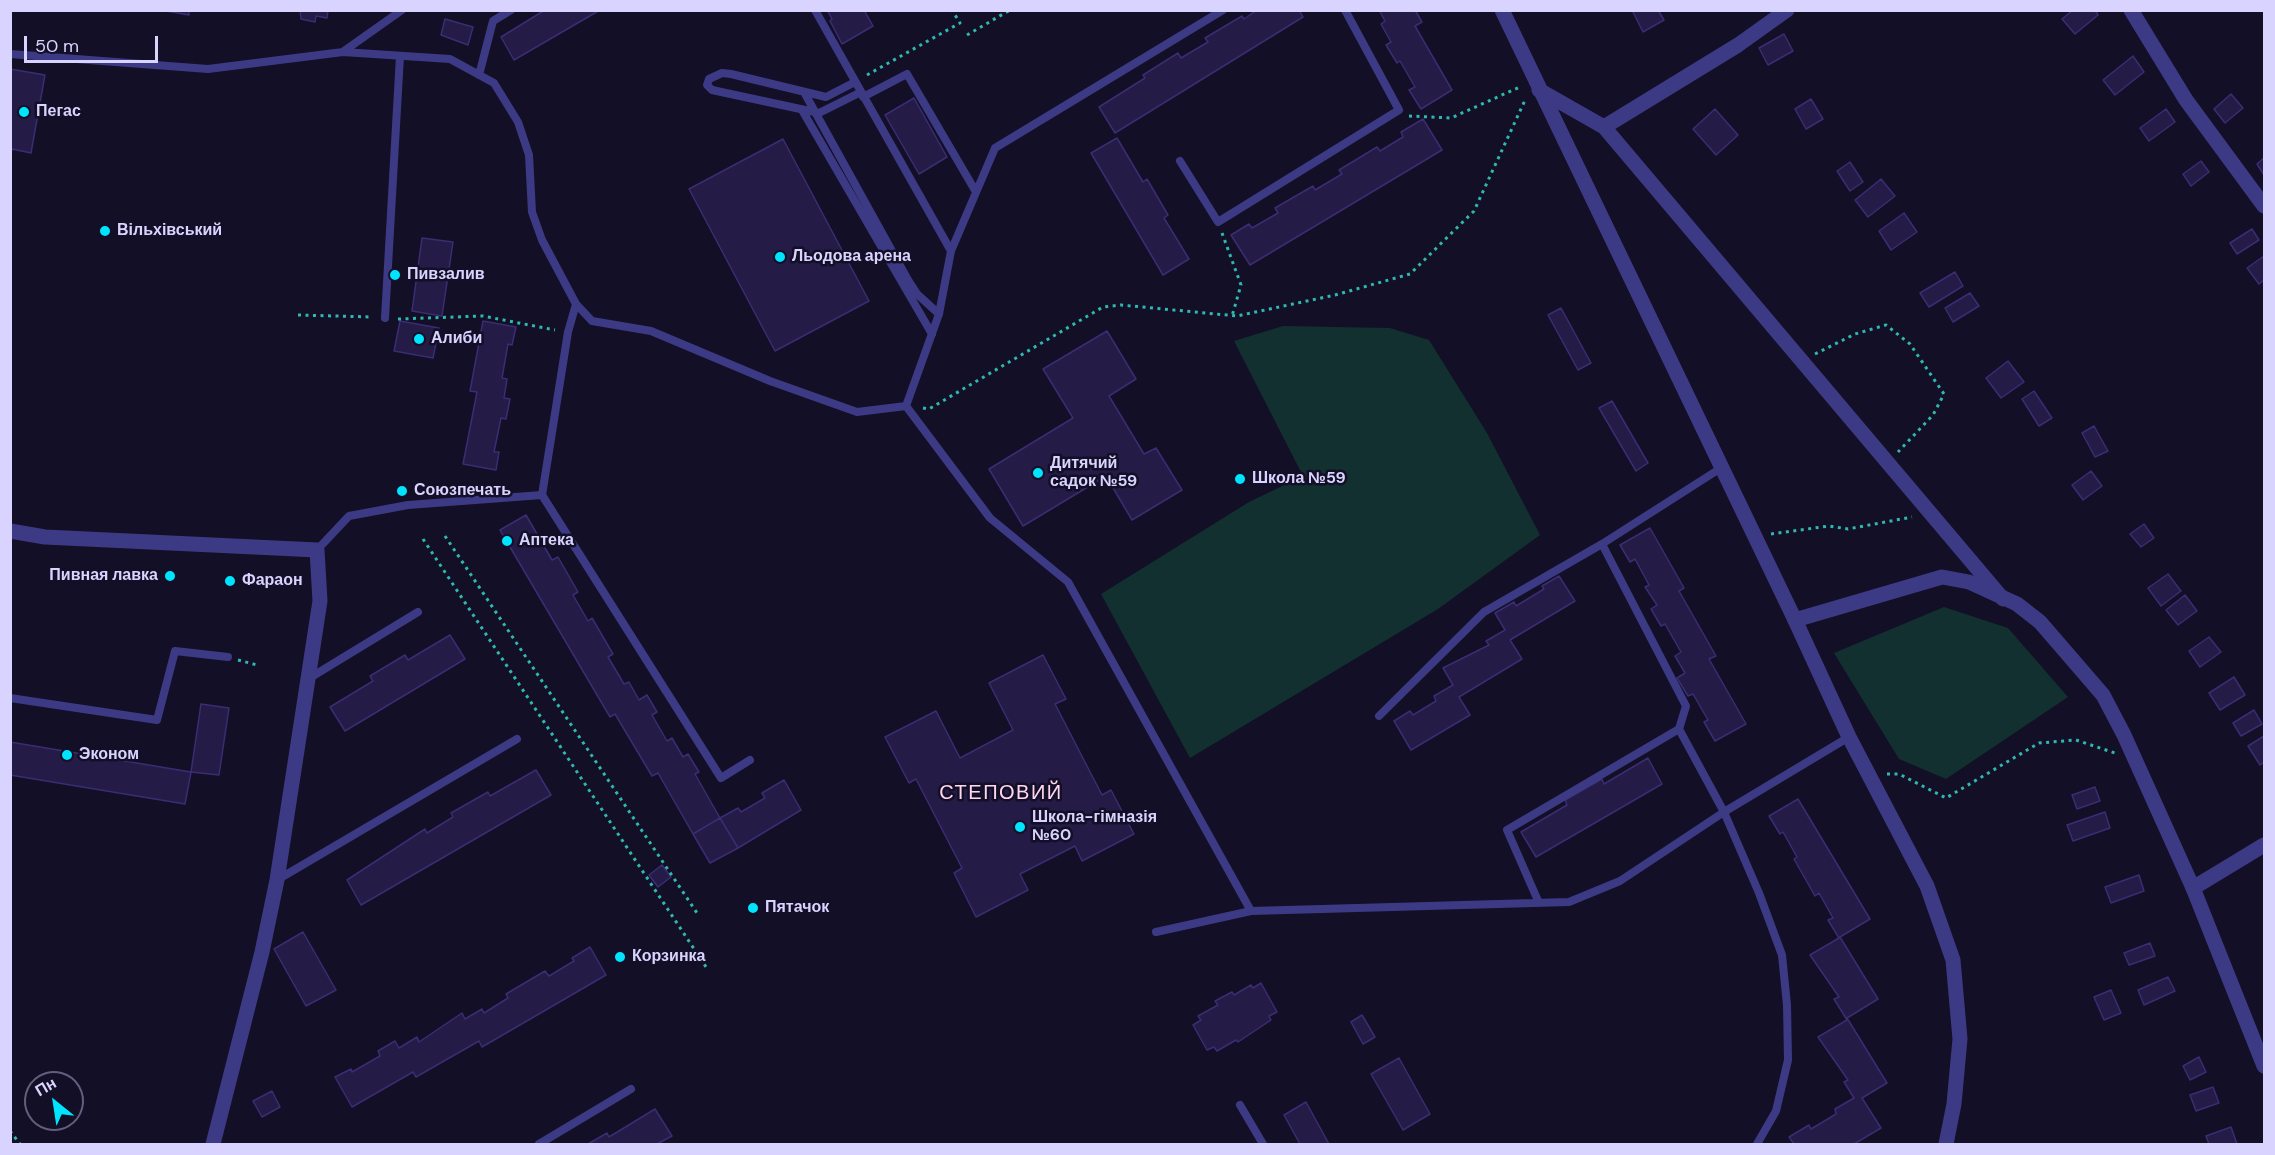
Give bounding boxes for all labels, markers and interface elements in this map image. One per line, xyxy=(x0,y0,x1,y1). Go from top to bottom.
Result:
scale bar xyxy=(27,24,160,62)
text: 50 m xyxy=(35,34,79,58)
place label: Пегас xyxy=(36,102,81,122)
marker: Пегас xyxy=(17,105,31,119)
place label: Вільхівський xyxy=(117,221,222,241)
marker: Вільхівський xyxy=(98,224,112,238)
place label: Льодова арена xyxy=(792,247,911,267)
marker: Льодова арена xyxy=(773,250,787,264)
place label: Пивзалив xyxy=(407,265,485,285)
marker: Пивзалив xyxy=(388,268,402,282)
place label: Алиби xyxy=(431,329,482,349)
marker: Алиби xyxy=(412,332,426,346)
place label: Дитячий садок №59 xyxy=(1050,454,1137,492)
marker: Дитячий садок №59 xyxy=(1031,466,1045,480)
place label: Школа №59 xyxy=(1252,469,1346,489)
marker: Школа №59 xyxy=(1233,472,1247,486)
place label: Союзпечать xyxy=(414,481,511,501)
marker: Союзпечать xyxy=(395,484,409,498)
place label: Аптека xyxy=(519,531,574,551)
marker: Аптека xyxy=(500,534,514,548)
place label: Пивная лавка xyxy=(49,566,158,586)
marker: Пивная лавка xyxy=(163,569,177,583)
place label: Фараон xyxy=(242,571,303,591)
marker: Фараон xyxy=(223,574,237,588)
place label: Эконом xyxy=(79,745,139,765)
marker: Эконом xyxy=(60,748,74,762)
district label: СТЕПОВИЙ xyxy=(939,782,1063,806)
place label: Школа-гімназія №60 xyxy=(1032,808,1157,846)
marker: Школа-гімназія №60 xyxy=(1013,820,1027,834)
place label: Пятачок xyxy=(765,898,829,918)
marker: Пятачок xyxy=(746,901,760,915)
place label: Корзинка xyxy=(632,947,705,967)
marker: Корзинка xyxy=(613,950,627,964)
north arrow xyxy=(24,1071,84,1131)
text: Пн xyxy=(31,1072,60,1101)

